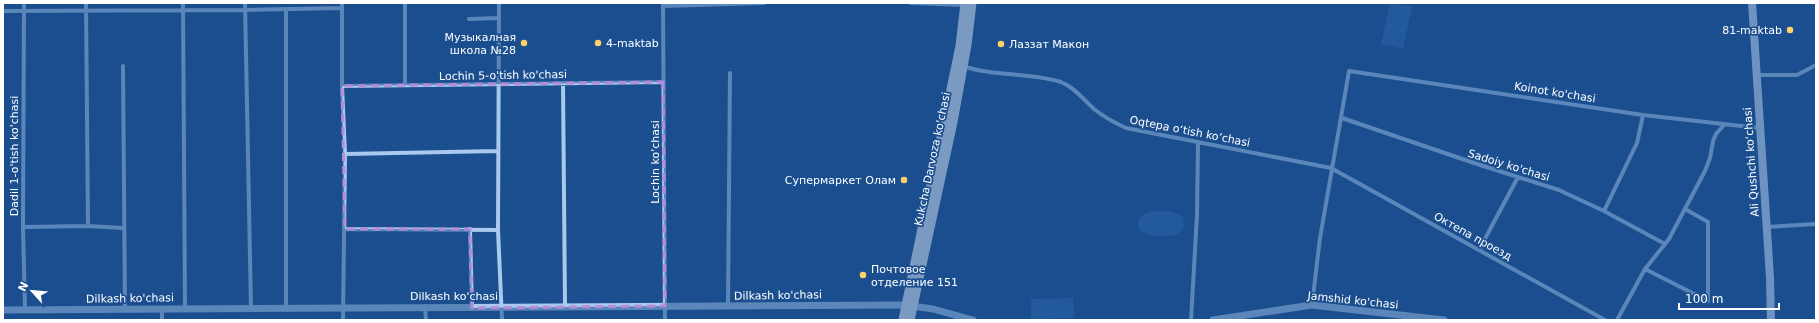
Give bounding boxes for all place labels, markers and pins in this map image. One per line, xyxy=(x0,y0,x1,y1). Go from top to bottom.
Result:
place label: 81-maktab xyxy=(1722,24,1782,37)
marker: 81-maktab xyxy=(1785,25,1795,35)
place label: Музыкалная школа №28 xyxy=(445,31,516,57)
place label: 4-maktab xyxy=(606,37,659,50)
marker: Музыкалная школа №28 xyxy=(519,38,529,48)
marker: 4-maktab xyxy=(593,38,603,48)
place label: Лаззат Макон xyxy=(1009,38,1089,51)
marker: Лаззат Макон xyxy=(996,39,1006,49)
place label: Супермаркет Олам xyxy=(785,174,896,187)
marker: Супермаркет Олам xyxy=(899,175,909,185)
place label: Почтовое отделение 151 xyxy=(871,263,958,289)
marker: Почтовое отделение 151 xyxy=(858,270,868,280)

